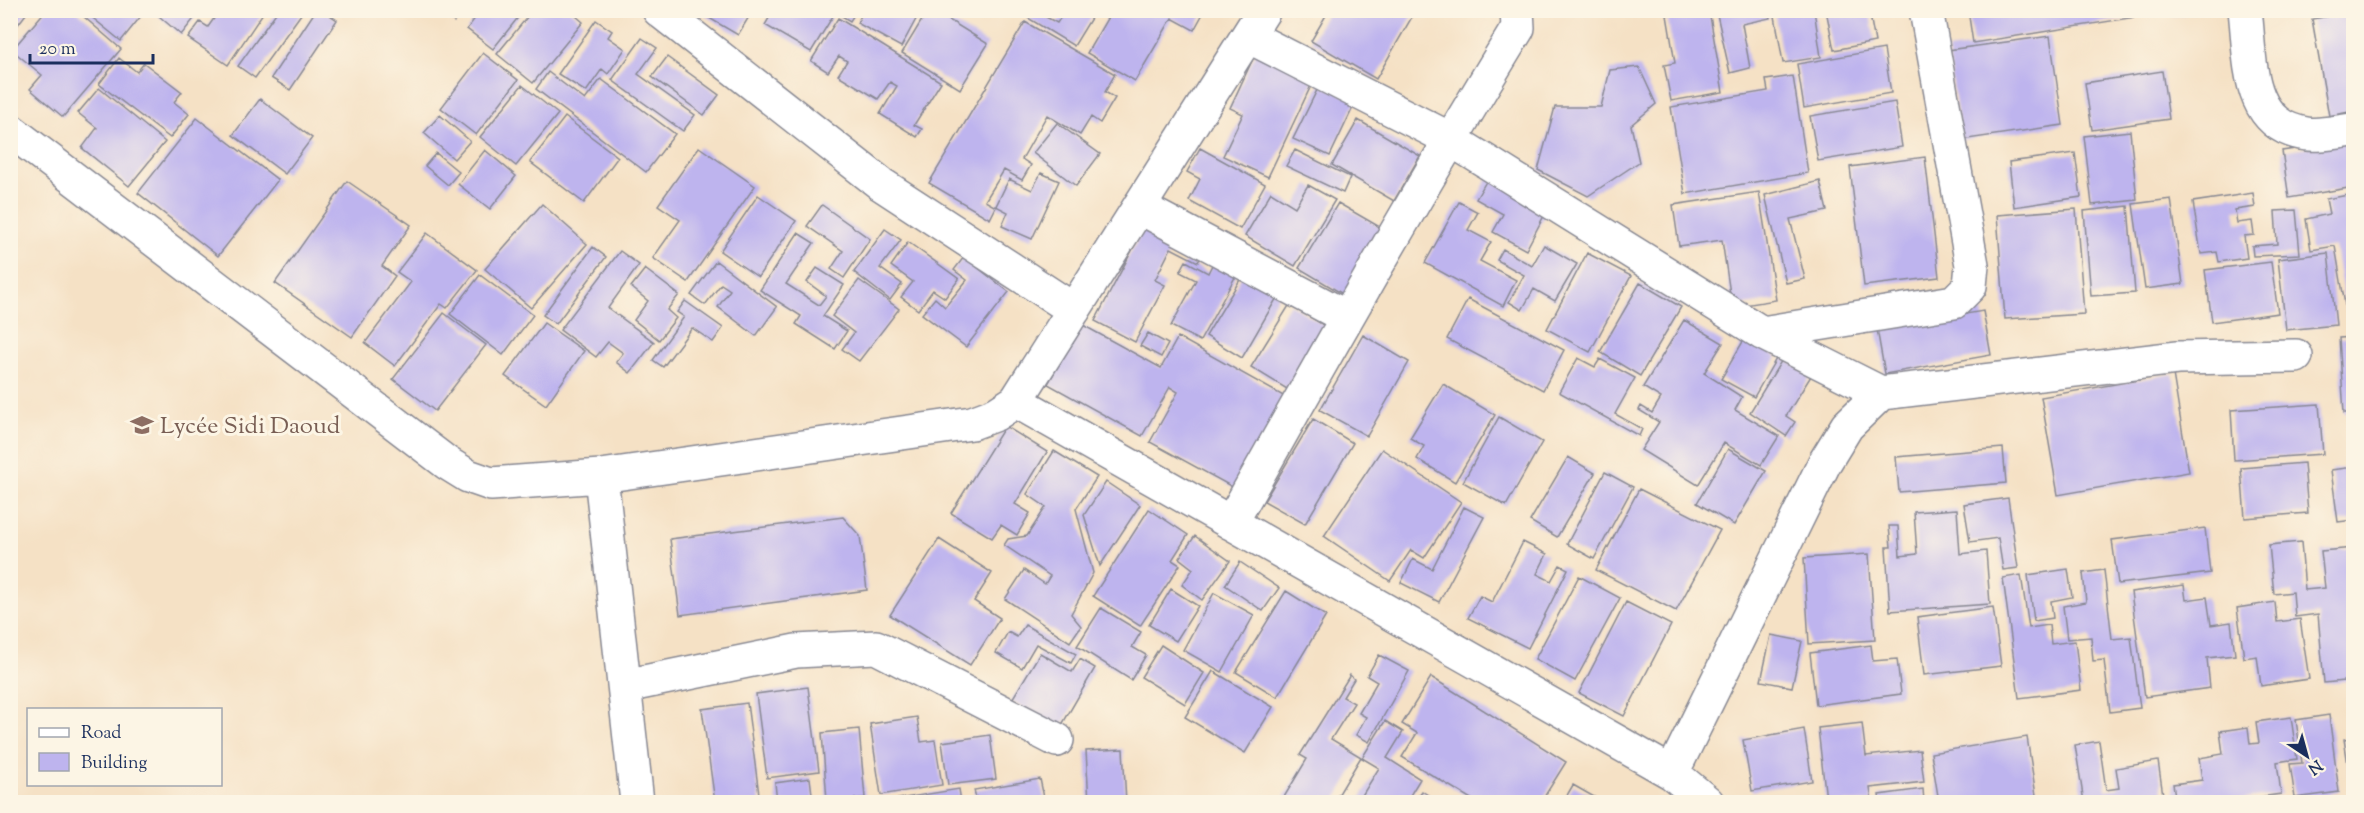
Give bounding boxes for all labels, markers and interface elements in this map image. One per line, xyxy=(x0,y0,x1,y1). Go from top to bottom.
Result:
scale bar xyxy=(30,27,153,65)
text: 20 m xyxy=(39,37,76,63)
place label: Lycée Sidi Daoud xyxy=(160,410,341,444)
school or university icon: Lycée Sidi Daoud xyxy=(129,412,155,438)
legend xyxy=(27,708,222,786)
text: Road xyxy=(81,721,121,747)
north arrow xyxy=(2277,726,2337,786)
text: Building xyxy=(81,751,147,777)
text: N xyxy=(2302,753,2326,779)

